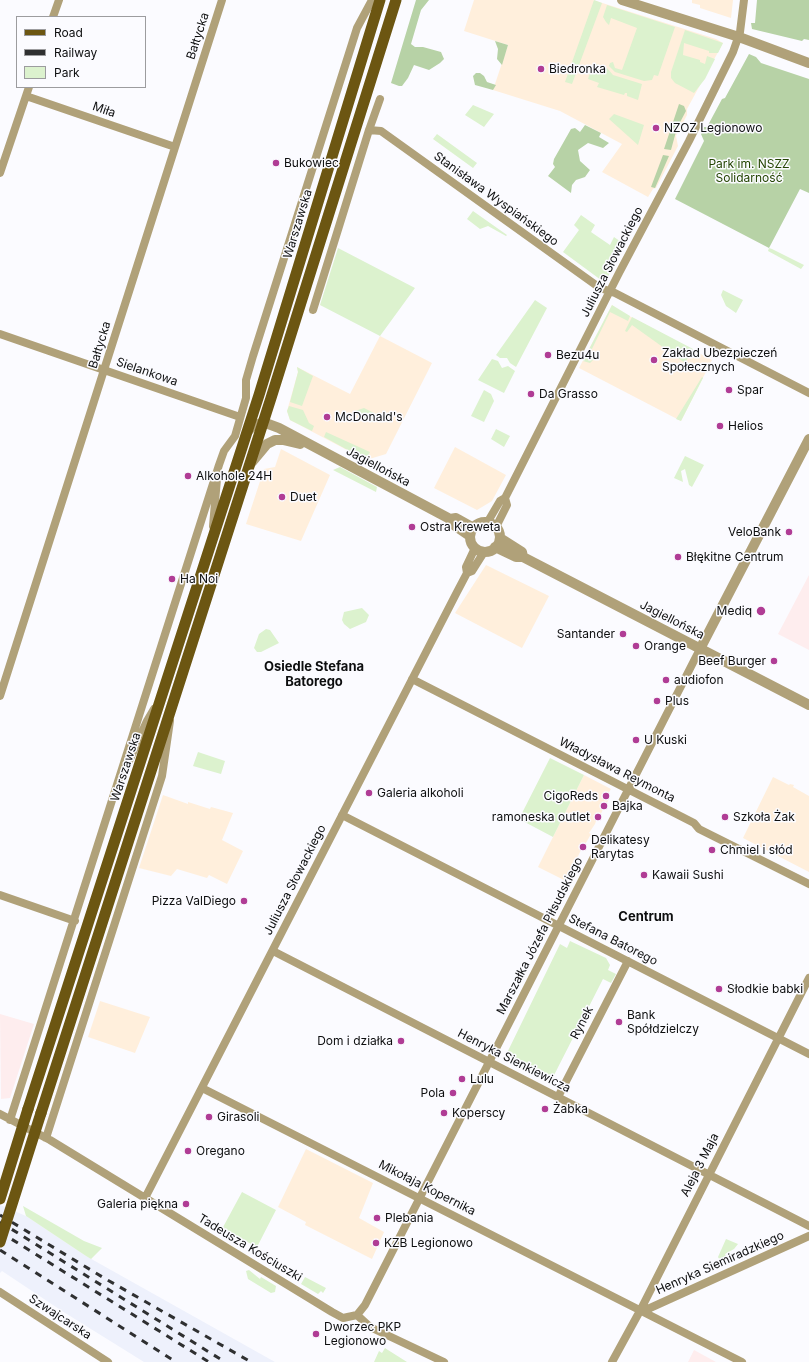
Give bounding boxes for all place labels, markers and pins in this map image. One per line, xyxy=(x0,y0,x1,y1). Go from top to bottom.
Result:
place label: Biedronka xyxy=(549,62,606,76)
marker: Biedronka xyxy=(536,64,546,74)
place label: NZOZ Legionowo xyxy=(664,121,762,135)
marker: NZOZ Legionowo xyxy=(651,123,661,133)
place label: Bukowiec xyxy=(284,156,339,170)
marker: Bukowiec xyxy=(271,158,281,168)
place label: Zakład Ubezpieczeń Społecznych xyxy=(662,346,777,374)
place label: Bezu4u xyxy=(556,348,599,362)
marker: Bezu4u xyxy=(543,350,553,360)
marker: Zakład Ubezpieczeń Społecznych xyxy=(649,355,659,365)
place label: Spar xyxy=(737,383,763,397)
marker: Spar xyxy=(724,385,734,395)
place label: Da Grasso xyxy=(539,387,598,401)
marker: Da Grasso xyxy=(526,389,536,399)
place label: McDonald's xyxy=(335,410,403,424)
marker: McDonald's xyxy=(322,412,332,422)
place label: Helios xyxy=(728,419,763,433)
marker: Helios xyxy=(715,421,725,431)
place label: Alkohole 24H xyxy=(196,469,272,483)
marker: Alkohole 24H xyxy=(183,471,193,481)
place label: Duet xyxy=(290,490,317,504)
marker: Duet xyxy=(277,492,287,502)
place label: Ostra Kreweta xyxy=(420,520,501,534)
marker: Ostra Kreweta xyxy=(407,522,417,532)
place label: VeloBank xyxy=(728,525,781,539)
marker: VeloBank xyxy=(784,527,794,537)
place label: Błękitne Centrum xyxy=(686,550,784,564)
marker: Błękitne Centrum xyxy=(673,552,683,562)
place label: Ha Noi xyxy=(180,572,218,586)
marker: Ha Noi xyxy=(167,574,177,584)
place label: Mediq xyxy=(717,604,752,618)
marker: Mediq xyxy=(755,605,767,617)
place label: Santander xyxy=(557,627,615,641)
marker: Santander xyxy=(618,629,628,639)
place label: Orange xyxy=(644,639,686,653)
marker: Orange xyxy=(631,641,641,651)
place label: Beef Burger xyxy=(698,654,766,668)
marker: Beef Burger xyxy=(769,656,779,666)
place label: audiofon xyxy=(674,673,724,687)
marker: audiofon xyxy=(661,675,671,685)
place label: Plus xyxy=(665,694,689,708)
marker: Plus xyxy=(652,696,662,706)
place label: U Kuski xyxy=(644,733,687,747)
marker: U Kuski xyxy=(631,735,641,745)
place label: Galeria alkoholi xyxy=(377,786,464,800)
marker: Galeria alkoholi xyxy=(364,788,374,798)
place label: CigoReds xyxy=(544,789,598,803)
marker: CigoReds xyxy=(601,791,611,801)
place label: Bajka xyxy=(612,799,643,813)
marker: Bajka xyxy=(599,801,609,811)
place label: ramoneska outlet xyxy=(492,810,590,824)
place label: Szkoła Żak xyxy=(733,810,795,824)
marker: ramoneska outlet xyxy=(593,812,603,822)
marker: Szkoła Żak xyxy=(720,812,730,822)
place label: Delikatesy Rarytas xyxy=(591,833,650,861)
marker: Delikatesy Rarytas xyxy=(578,842,588,852)
place label: Chmiel i słód xyxy=(720,843,793,857)
marker: Chmiel i słód xyxy=(707,845,717,855)
place label: Kawaii Sushi xyxy=(652,868,724,882)
marker: Kawaii Sushi xyxy=(639,870,649,880)
place label: Pizza ValDiego xyxy=(152,894,236,908)
marker: Pizza ValDiego xyxy=(239,896,249,906)
place label: Słodkie babki xyxy=(727,982,803,996)
marker: Słodkie babki xyxy=(714,984,724,994)
place label: Bank Spółdzielczy xyxy=(627,1008,699,1036)
marker: Bank Spółdzielczy xyxy=(614,1017,624,1027)
place label: Dom i działka xyxy=(317,1034,393,1048)
marker: Dom i działka xyxy=(396,1036,406,1046)
place label: Lulu xyxy=(470,1072,494,1086)
marker: Lulu xyxy=(457,1074,467,1084)
place label: Pola xyxy=(421,1086,445,1100)
marker: Pola xyxy=(448,1088,458,1098)
place label: Żabka xyxy=(553,1102,588,1116)
marker: Żabka xyxy=(540,1104,550,1114)
place label: Koperscy xyxy=(452,1106,505,1120)
marker: Koperscy xyxy=(439,1108,449,1118)
place label: Girasoli xyxy=(217,1110,259,1124)
marker: Girasoli xyxy=(204,1112,214,1122)
place label: Oregano xyxy=(196,1144,245,1158)
marker: Oregano xyxy=(183,1146,193,1156)
place label: Galeria piękna xyxy=(97,1197,178,1211)
marker: Galeria piękna xyxy=(181,1199,191,1209)
place label: Plebania xyxy=(385,1211,434,1225)
marker: Plebania xyxy=(372,1213,382,1223)
place label: KZB Legionowo xyxy=(384,1236,473,1250)
marker: KZB Legionowo xyxy=(371,1238,381,1248)
place label: Dworzec PKP Legionowo xyxy=(324,1320,401,1348)
marker: Dworzec PKP Legionowo xyxy=(311,1329,321,1339)

